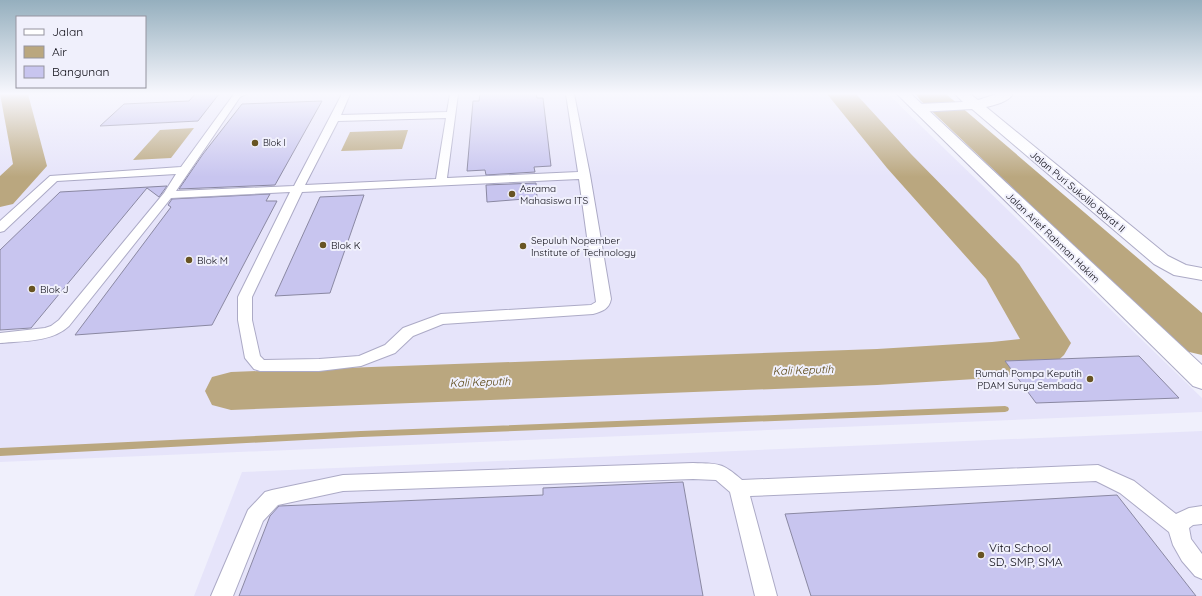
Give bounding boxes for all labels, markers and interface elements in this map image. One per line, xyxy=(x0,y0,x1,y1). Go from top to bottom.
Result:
legend xyxy=(16,16,146,88)
text: Jalan xyxy=(52,24,83,39)
text: Air xyxy=(52,44,67,59)
text: Bangunan xyxy=(52,64,109,79)
place label: Blok I xyxy=(263,137,286,148)
marker: Blok I xyxy=(250,138,260,148)
street label: Jalan Puri Sukolilo Barat II xyxy=(1027,148,1128,235)
place label: Asrama Mahasiswa ITS xyxy=(520,182,588,207)
marker: Asrama Mahasiswa ITS xyxy=(507,189,517,199)
street label: Jalan Arief Rahman Hakim xyxy=(1003,189,1102,286)
place label: Sepuluh Nopember Institute of Technology xyxy=(531,234,636,259)
place label: Blok K xyxy=(331,239,361,252)
marker: Blok K xyxy=(318,240,328,250)
marker: Sepuluh Nopember Institute of Technology xyxy=(518,241,528,251)
place label: Blok M xyxy=(197,254,228,267)
marker: Blok M xyxy=(184,255,194,265)
place label: Blok J xyxy=(40,283,69,296)
marker: Blok J xyxy=(27,284,37,294)
water label: Kali Keputih xyxy=(772,362,834,378)
place label: Rumah Pompa Keputih PDAM Surya Sembada xyxy=(975,367,1082,392)
water label: Kali Keputih xyxy=(449,374,511,390)
marker: Rumah Pompa Keputih PDAM Surya Sembada xyxy=(1085,374,1095,384)
place label: Vita School SD, SMP, SMA xyxy=(989,540,1063,569)
marker: Vita School SD, SMP, SMA xyxy=(976,550,986,560)

